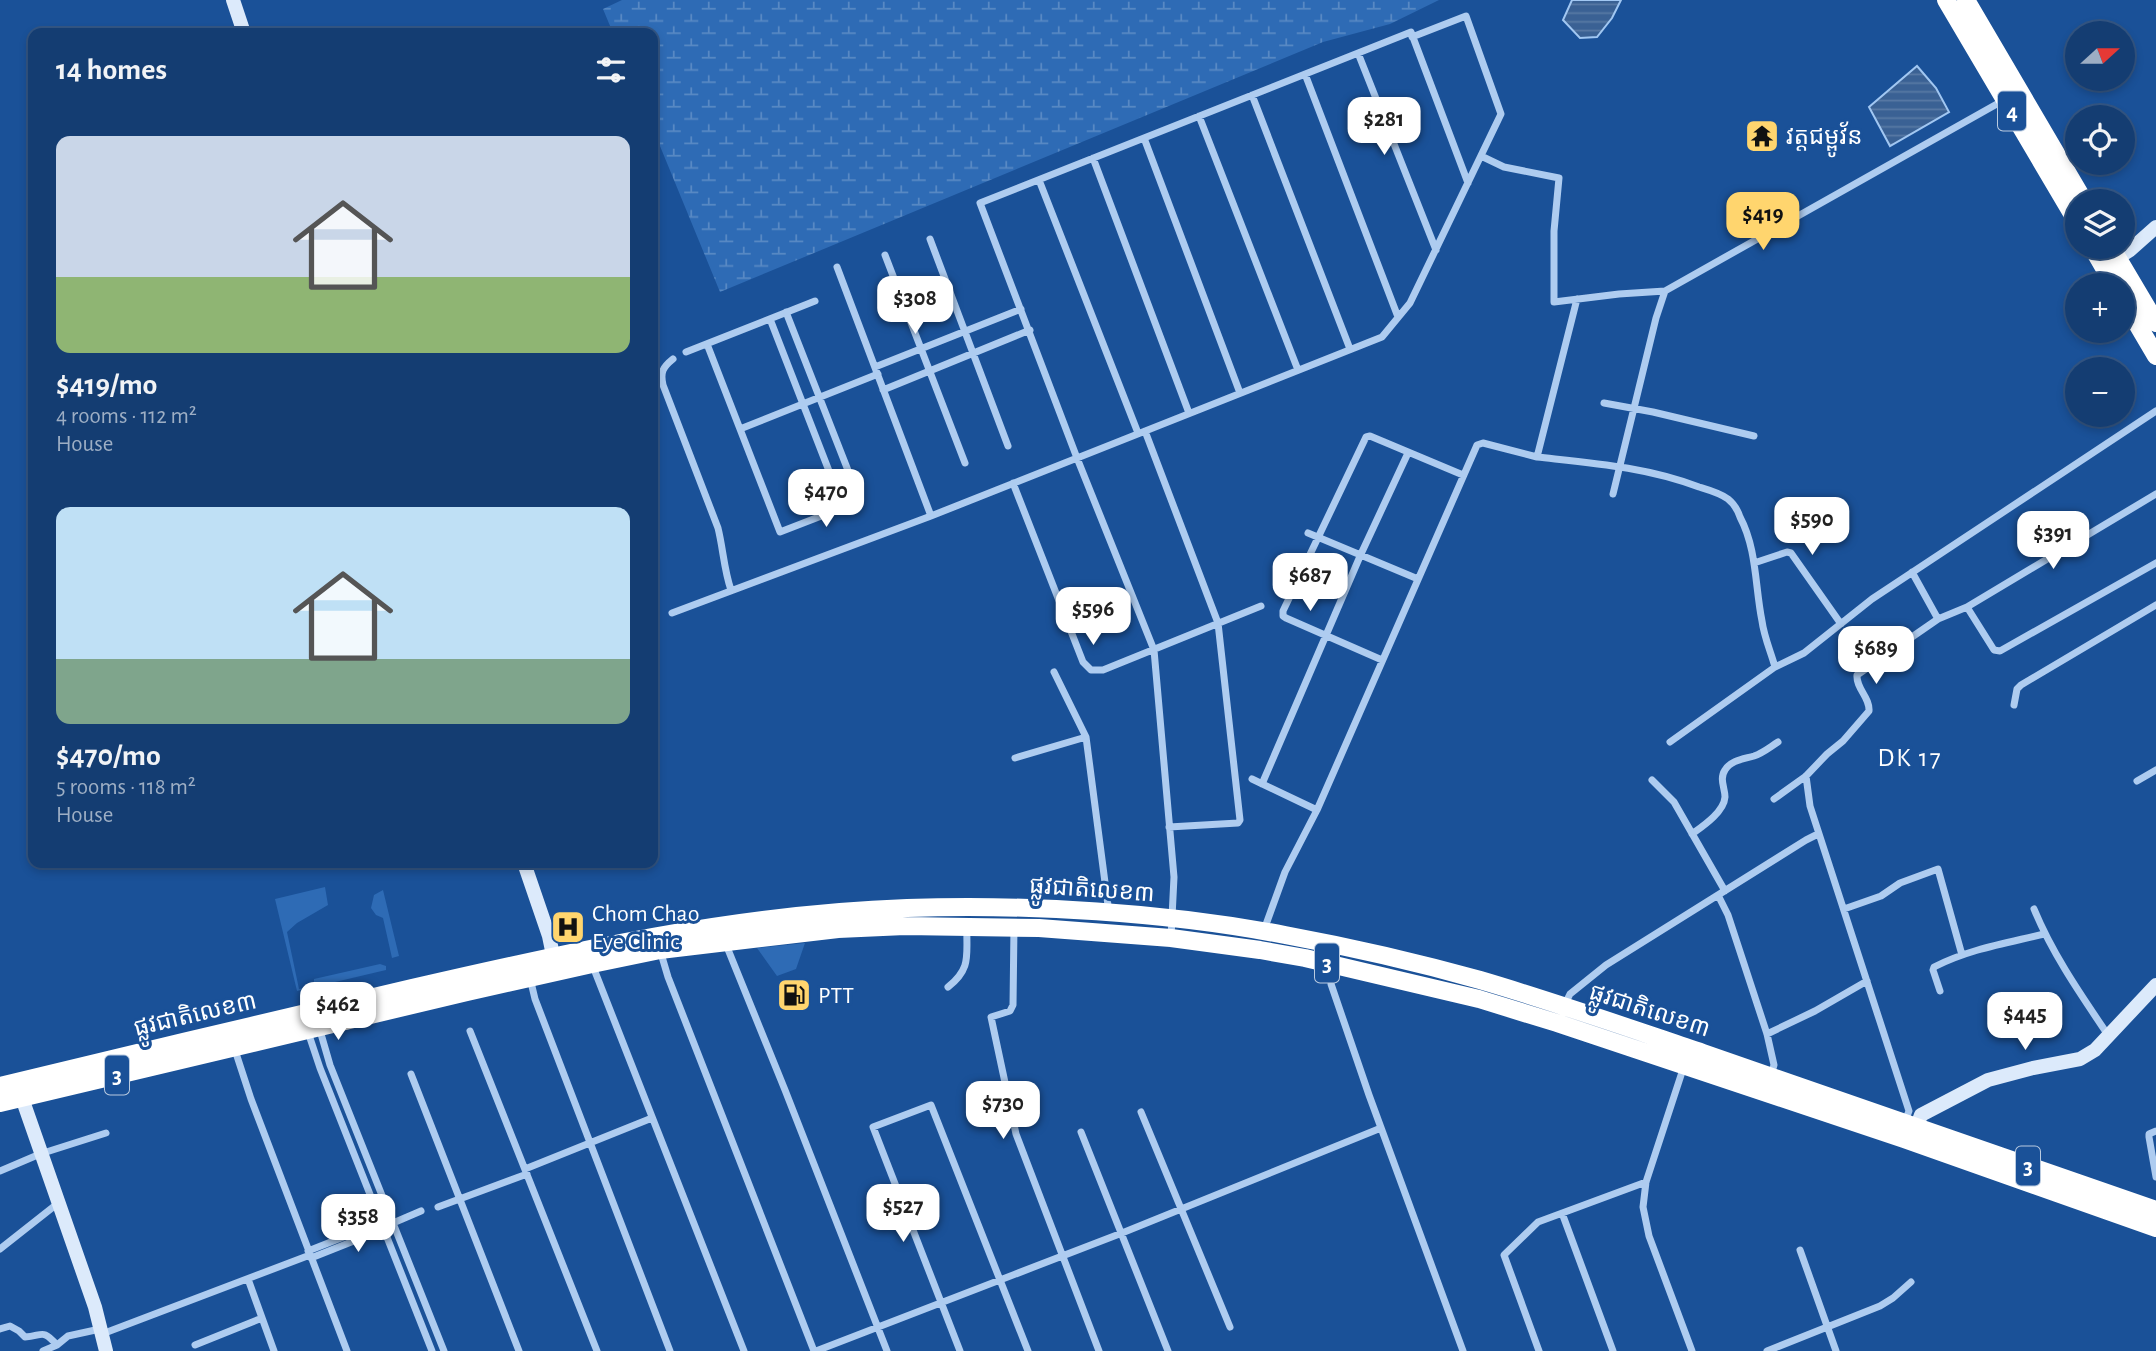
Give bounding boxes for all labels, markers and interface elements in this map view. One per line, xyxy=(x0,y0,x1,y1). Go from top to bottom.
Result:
north arrow xyxy=(2065,21,2135,91)
map controls xyxy=(2065,21,2135,427)
icon: filters xyxy=(592,51,630,89)
text: 14 homes xyxy=(56,55,167,85)
road number: 4 xyxy=(1998,92,2026,130)
pin: $281 xyxy=(1343,97,1425,157)
button: locate xyxy=(2065,105,2135,175)
text: $281 xyxy=(1364,108,1404,131)
temple icon: វត្តជម្ពូវ័ន xyxy=(1743,117,1781,155)
place label: វត្តជម្ពូវ័ន xyxy=(1786,121,1863,158)
icon: home xyxy=(280,182,406,308)
button: layers xyxy=(2065,189,2135,259)
pin: $419 xyxy=(1722,192,1804,252)
text: $419 xyxy=(1742,203,1784,226)
button: + xyxy=(2065,273,2135,343)
pin: $308 xyxy=(874,276,956,336)
text: $308 xyxy=(893,287,937,310)
button: − xyxy=(2065,357,2135,427)
text: $419/mo xyxy=(56,370,157,400)
text: 4 rooms · 112 m² xyxy=(56,405,197,428)
text: House xyxy=(56,433,113,456)
pin: $470 xyxy=(785,470,867,529)
text: $470 xyxy=(804,480,848,503)
pin: $590 xyxy=(1771,498,1853,557)
text: $590 xyxy=(1790,508,1834,531)
pin: $391 xyxy=(2012,512,2094,571)
text: $391 xyxy=(2033,522,2073,545)
icon: home xyxy=(280,553,406,679)
pin: $687 xyxy=(1269,554,1351,613)
text: $687 xyxy=(1289,564,1331,587)
pin: $596 xyxy=(1052,588,1134,647)
text: $596 xyxy=(1072,598,1114,621)
pin: $689 xyxy=(1835,626,1917,686)
text: $689 xyxy=(1854,637,1898,660)
text: $470/mo xyxy=(56,741,161,771)
district label: DK 17 xyxy=(1877,745,1943,771)
text: 5 rooms · 118 m² xyxy=(56,776,196,799)
text: House xyxy=(56,804,113,827)
street label: ផ្លូវជាតិលេខ៣ xyxy=(1028,872,1155,915)
place label: Chom Chao Eye Clinic xyxy=(592,902,699,954)
hospital icon: Chom Chao Eye Clinic xyxy=(549,908,587,946)
road number: 3 xyxy=(1315,944,1339,982)
fuel station icon: PTT xyxy=(775,976,813,1014)
street label: ផ្លូវជាតិលេខ៣ xyxy=(1583,979,1714,1050)
pin: $462 xyxy=(297,982,379,1042)
place label: PTT xyxy=(818,984,854,1008)
street label: ផ្លូវជាតិលេខ៣ xyxy=(131,988,261,1050)
pin: $445 xyxy=(1984,992,2066,1052)
text: $462 xyxy=(316,993,360,1016)
text: $445 xyxy=(2003,1003,2047,1026)
road number: 3 xyxy=(105,1056,129,1094)
pin: $730 xyxy=(962,1082,1044,1141)
text: $730 xyxy=(982,1092,1024,1115)
road number: 3 xyxy=(2016,1147,2040,1186)
pin: $527 xyxy=(862,1184,944,1244)
pin: $358 xyxy=(317,1194,399,1254)
text: $527 xyxy=(882,1195,924,1218)
text: $358 xyxy=(337,1205,379,1228)

